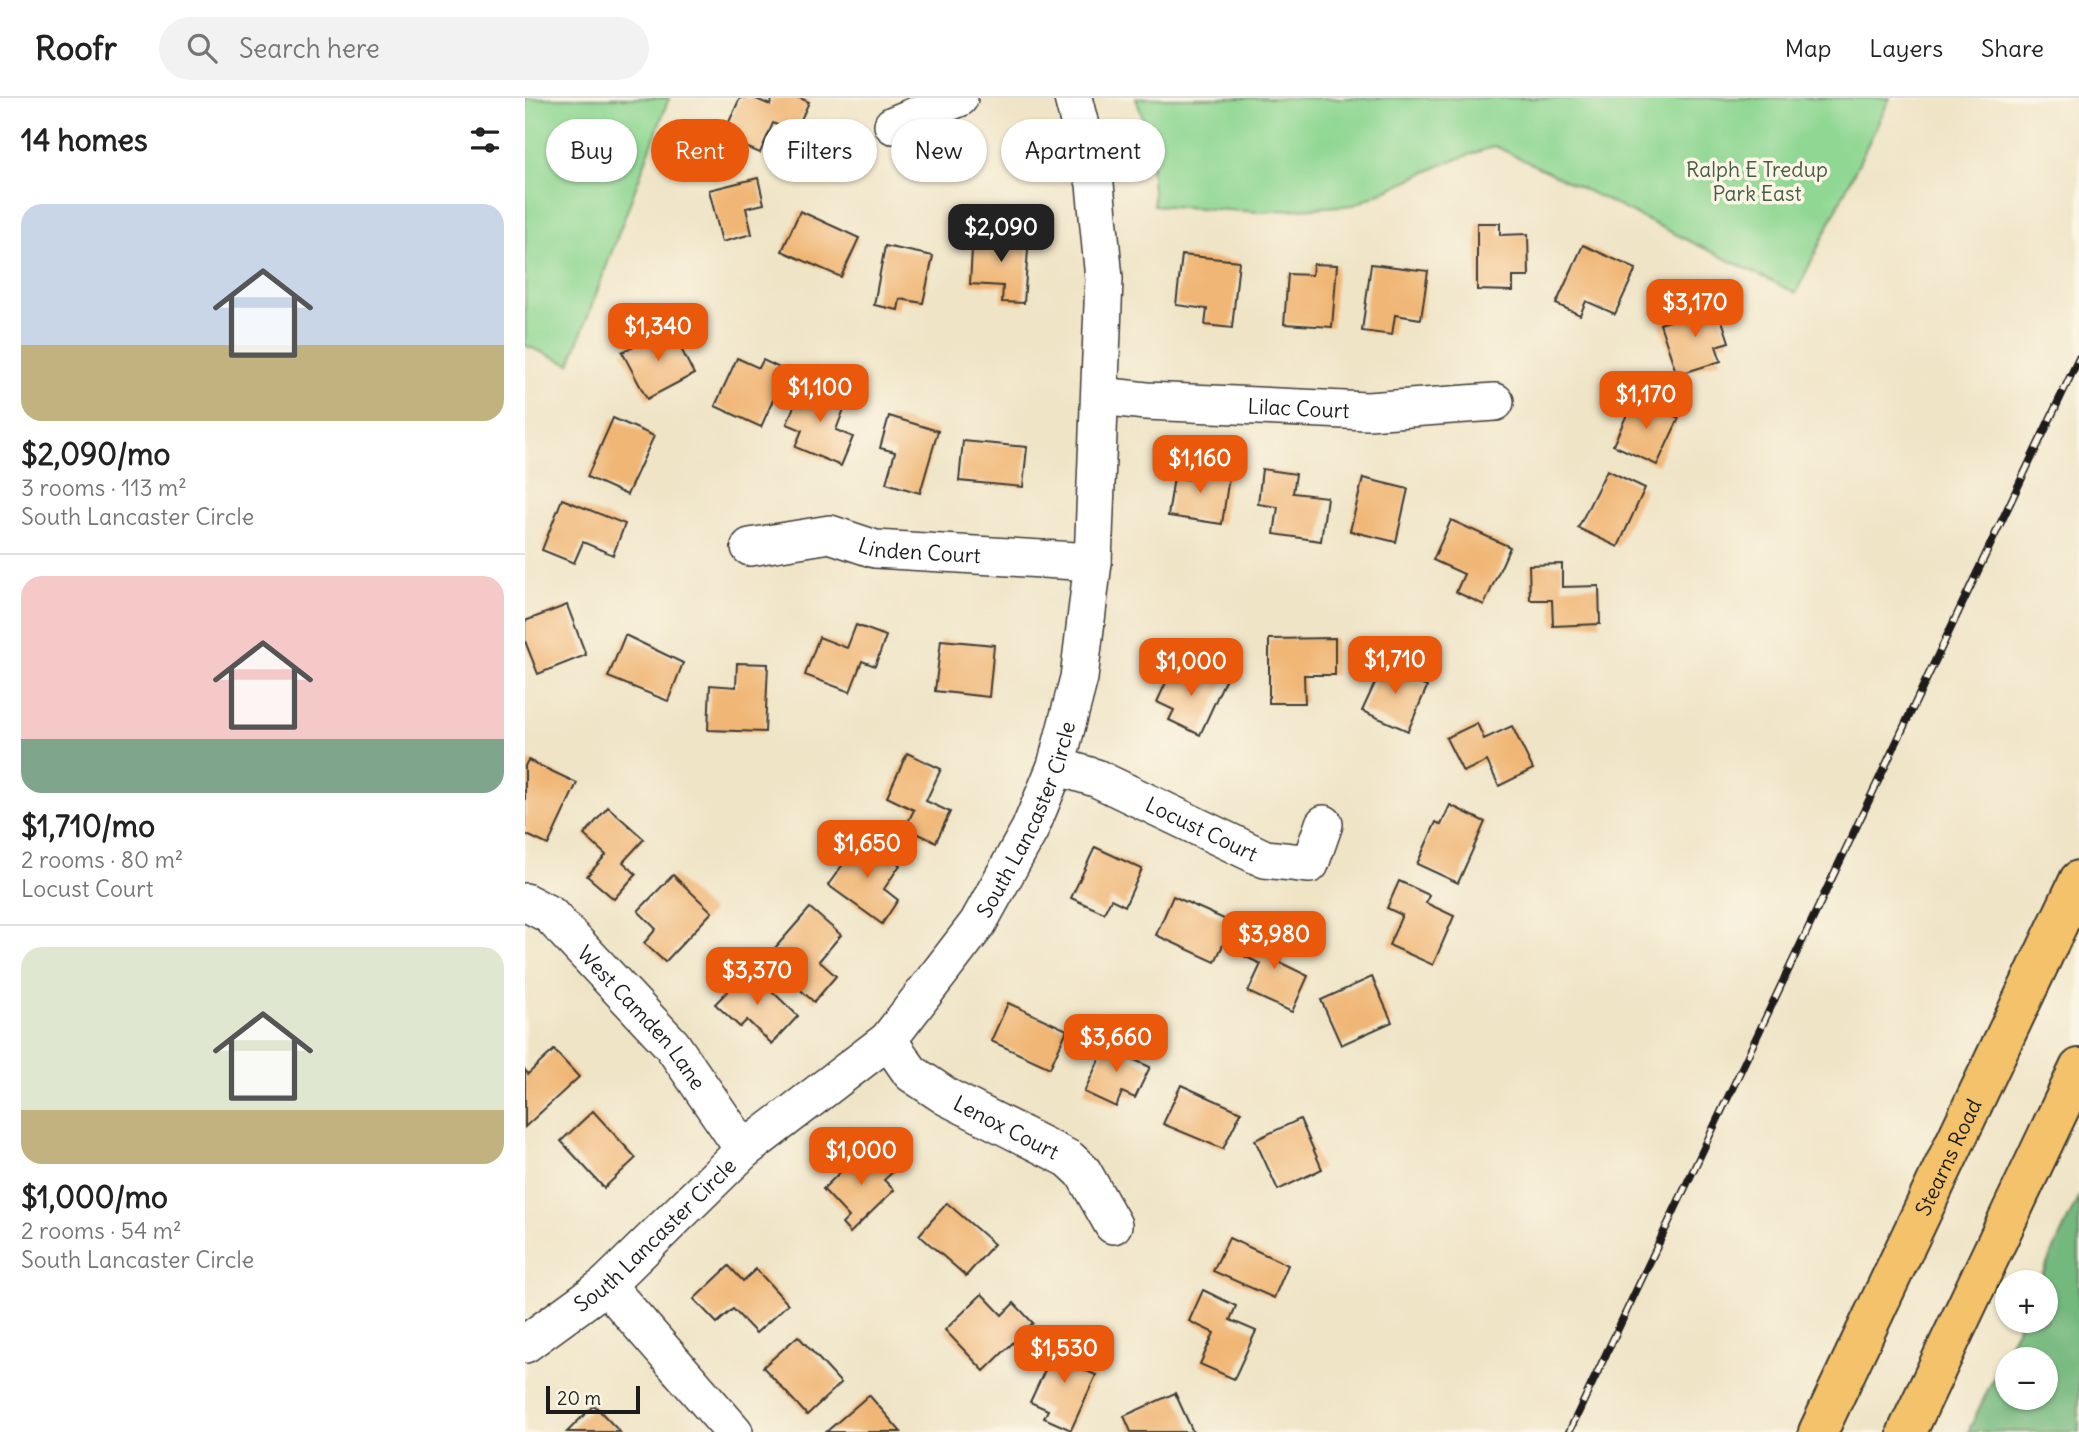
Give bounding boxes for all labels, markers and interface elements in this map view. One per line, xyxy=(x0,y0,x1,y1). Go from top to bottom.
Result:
search box xyxy=(159,17,649,80)
text: Roofr xyxy=(35,27,117,69)
icon: search xyxy=(183,29,221,67)
text: Search here xyxy=(239,32,380,65)
text: Map xyxy=(1785,33,1831,63)
text: Layers xyxy=(1869,33,1943,63)
text: Share xyxy=(1981,33,2044,63)
chip: Buy xyxy=(546,119,637,182)
chip: Rent xyxy=(651,119,749,182)
chip: Filters xyxy=(763,119,877,182)
chip: New xyxy=(891,119,987,182)
chip: Apartment xyxy=(1001,119,1165,182)
text: 14 homes xyxy=(21,121,148,159)
icon: filters xyxy=(466,121,504,159)
park label: Ralph E Tredup Park East xyxy=(1686,156,1828,207)
pin: $2,090 xyxy=(944,204,1058,264)
text: $2,090 xyxy=(964,212,1038,241)
icon: home xyxy=(200,250,326,376)
pin: $3,170 xyxy=(1638,280,1752,339)
text: $3,170 xyxy=(1662,287,1728,316)
pin: $1,340 xyxy=(601,303,715,363)
text: $1,340 xyxy=(624,311,692,340)
pin: $1,100 xyxy=(763,364,877,424)
text: $1,100 xyxy=(788,372,852,401)
pin: $1,170 xyxy=(1589,372,1703,431)
text: $1,170 xyxy=(1616,379,1676,408)
street label: Lilac Court xyxy=(1247,392,1350,424)
text: $2,090/mo xyxy=(21,435,170,473)
pin: $1,160 xyxy=(1143,436,1257,495)
text: $1,160 xyxy=(1169,443,1231,472)
text: 3 rooms · 113 m² xyxy=(21,473,187,502)
text: South Lancaster Circle xyxy=(21,502,254,531)
street label: Linden Court xyxy=(855,531,981,569)
icon: home xyxy=(200,622,326,748)
pin: $1,710 xyxy=(1338,636,1452,696)
pin: $1,000 xyxy=(1134,638,1248,698)
text: $1,710 xyxy=(1364,644,1426,673)
text: $1,000 xyxy=(1155,646,1227,675)
street label: South Lancaster Circle xyxy=(970,718,1081,922)
street label: Locust Court xyxy=(1141,790,1262,867)
text: $1,710/mo xyxy=(21,807,155,845)
pin: $1,650 xyxy=(810,820,924,880)
text: $1,650 xyxy=(833,828,901,857)
text: 2 rooms · 80 m² xyxy=(21,845,183,874)
text: Locust Court xyxy=(21,874,153,903)
pin: $3,980 xyxy=(1217,912,1331,971)
text: $3,980 xyxy=(1238,919,1310,948)
street label: West Camden Lane xyxy=(572,940,712,1095)
pin: $3,370 xyxy=(700,948,814,1007)
text: $3,370 xyxy=(722,955,792,984)
icon: home xyxy=(200,993,326,1119)
pin: $3,660 xyxy=(1059,1014,1173,1074)
text: $3,660 xyxy=(1080,1022,1152,1051)
street label: Lenox Court xyxy=(949,1089,1063,1165)
street label: Stearns Road xyxy=(1909,1094,1987,1220)
pin: $1,000 xyxy=(804,1128,918,1187)
text: $1,000 xyxy=(825,1135,897,1164)
street label: South Lancaster Circle xyxy=(568,1152,741,1318)
text: $1,000/mo xyxy=(21,1178,168,1216)
text: 2 rooms · 54 m² xyxy=(21,1216,182,1245)
text: South Lancaster Circle xyxy=(21,1245,254,1274)
map controls xyxy=(1995,1270,2058,1410)
button: + xyxy=(1995,1270,2058,1333)
pin: $1,530 xyxy=(1007,1326,1121,1385)
text: $1,530 xyxy=(1030,1333,1098,1362)
button: − xyxy=(1995,1347,2058,1410)
scale bar xyxy=(546,1383,641,1415)
text: 20 m xyxy=(557,1386,601,1410)

